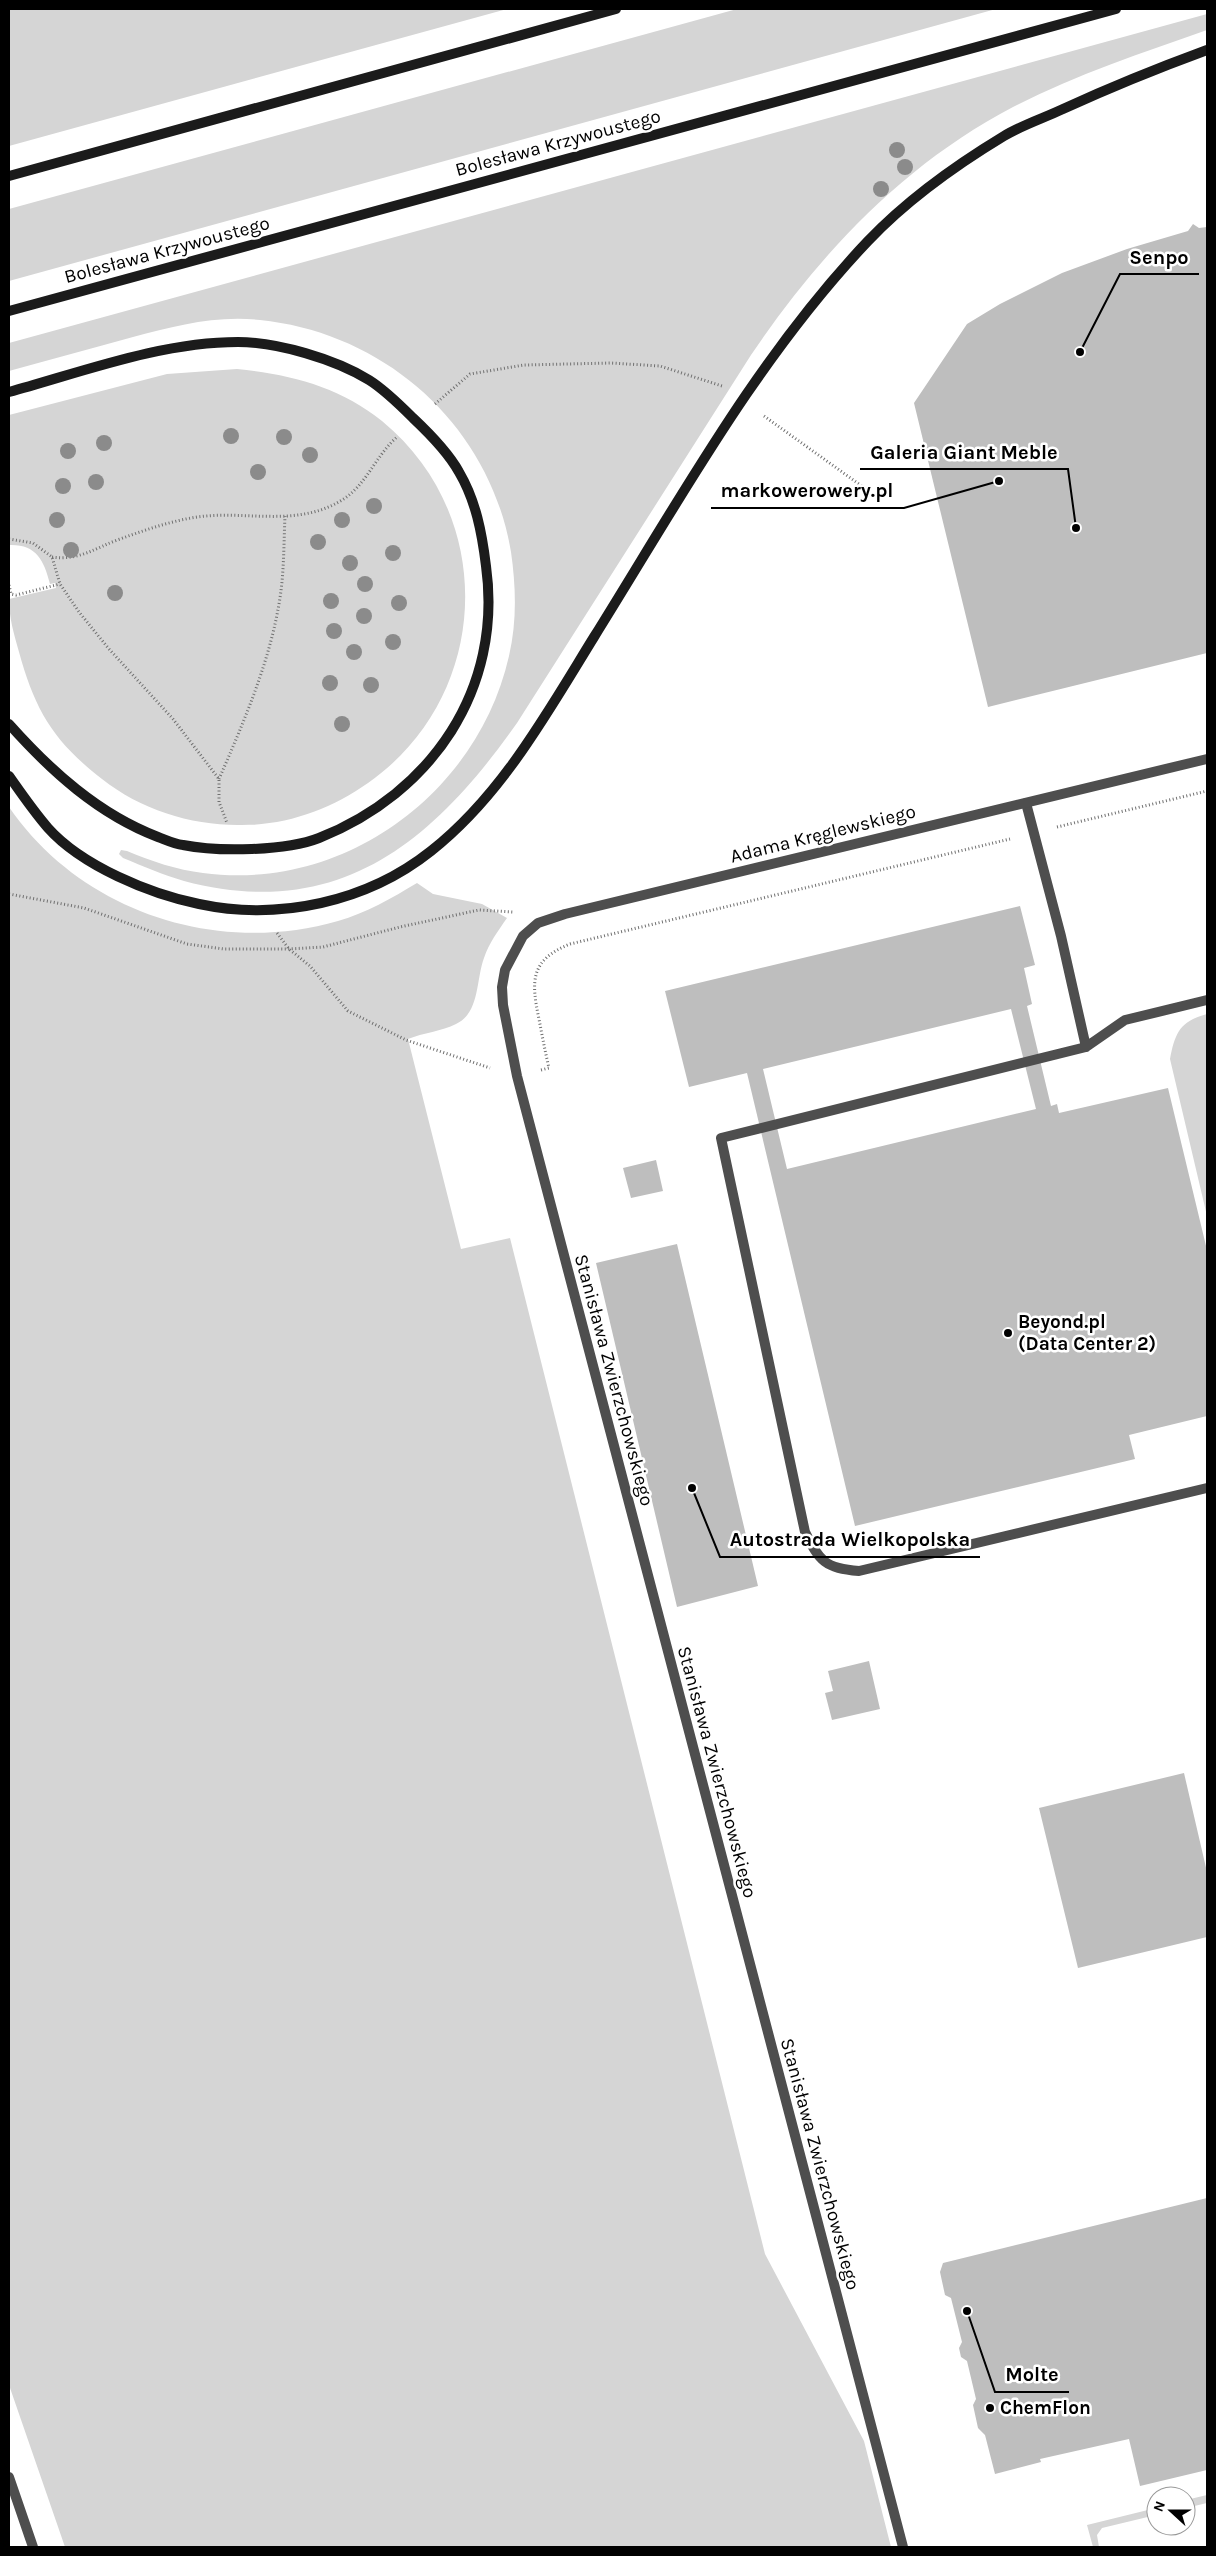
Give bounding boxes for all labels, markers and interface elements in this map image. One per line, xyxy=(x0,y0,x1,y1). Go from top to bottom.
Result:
street label: Bolesława Krzywoustego xyxy=(453,105,663,181)
street label: Bolesława Krzywoustego xyxy=(62,212,272,288)
callout: Senpo xyxy=(1120,239,1199,274)
text: Senpo xyxy=(1129,246,1189,269)
callout: Galeria Giant Meble xyxy=(860,434,1068,469)
text: Galeria Giant Meble xyxy=(870,441,1058,464)
callout: markowerowery.pl xyxy=(711,473,904,508)
text: markowerowery.pl xyxy=(721,479,893,502)
street label: Adama Kręglewskiego xyxy=(728,800,918,868)
street label: Stanisława Zwierzchowskiego xyxy=(570,1252,658,1508)
place label: Beyond.pl (Data Center 2) xyxy=(1018,1311,1156,1355)
marker: Beyond.pl (Data Center 2) xyxy=(1002,1327,1014,1339)
callout: Autostrada Wielkopolska xyxy=(720,1522,980,1557)
text: Autostrada Wielkopolska xyxy=(730,1528,970,1551)
street label: Stanisława Zwierzchowskiego xyxy=(673,1644,761,1900)
street label: Stanisława Zwierzchowskiego xyxy=(776,2036,864,2292)
callout: Molte xyxy=(995,2357,1069,2392)
text: Molte xyxy=(1005,2363,1059,2386)
place label: ChemFlon xyxy=(1000,2397,1091,2419)
marker: ChemFlon xyxy=(984,2402,996,2414)
north arrow xyxy=(1146,2486,1196,2536)
text: N xyxy=(1150,2499,1169,2514)

